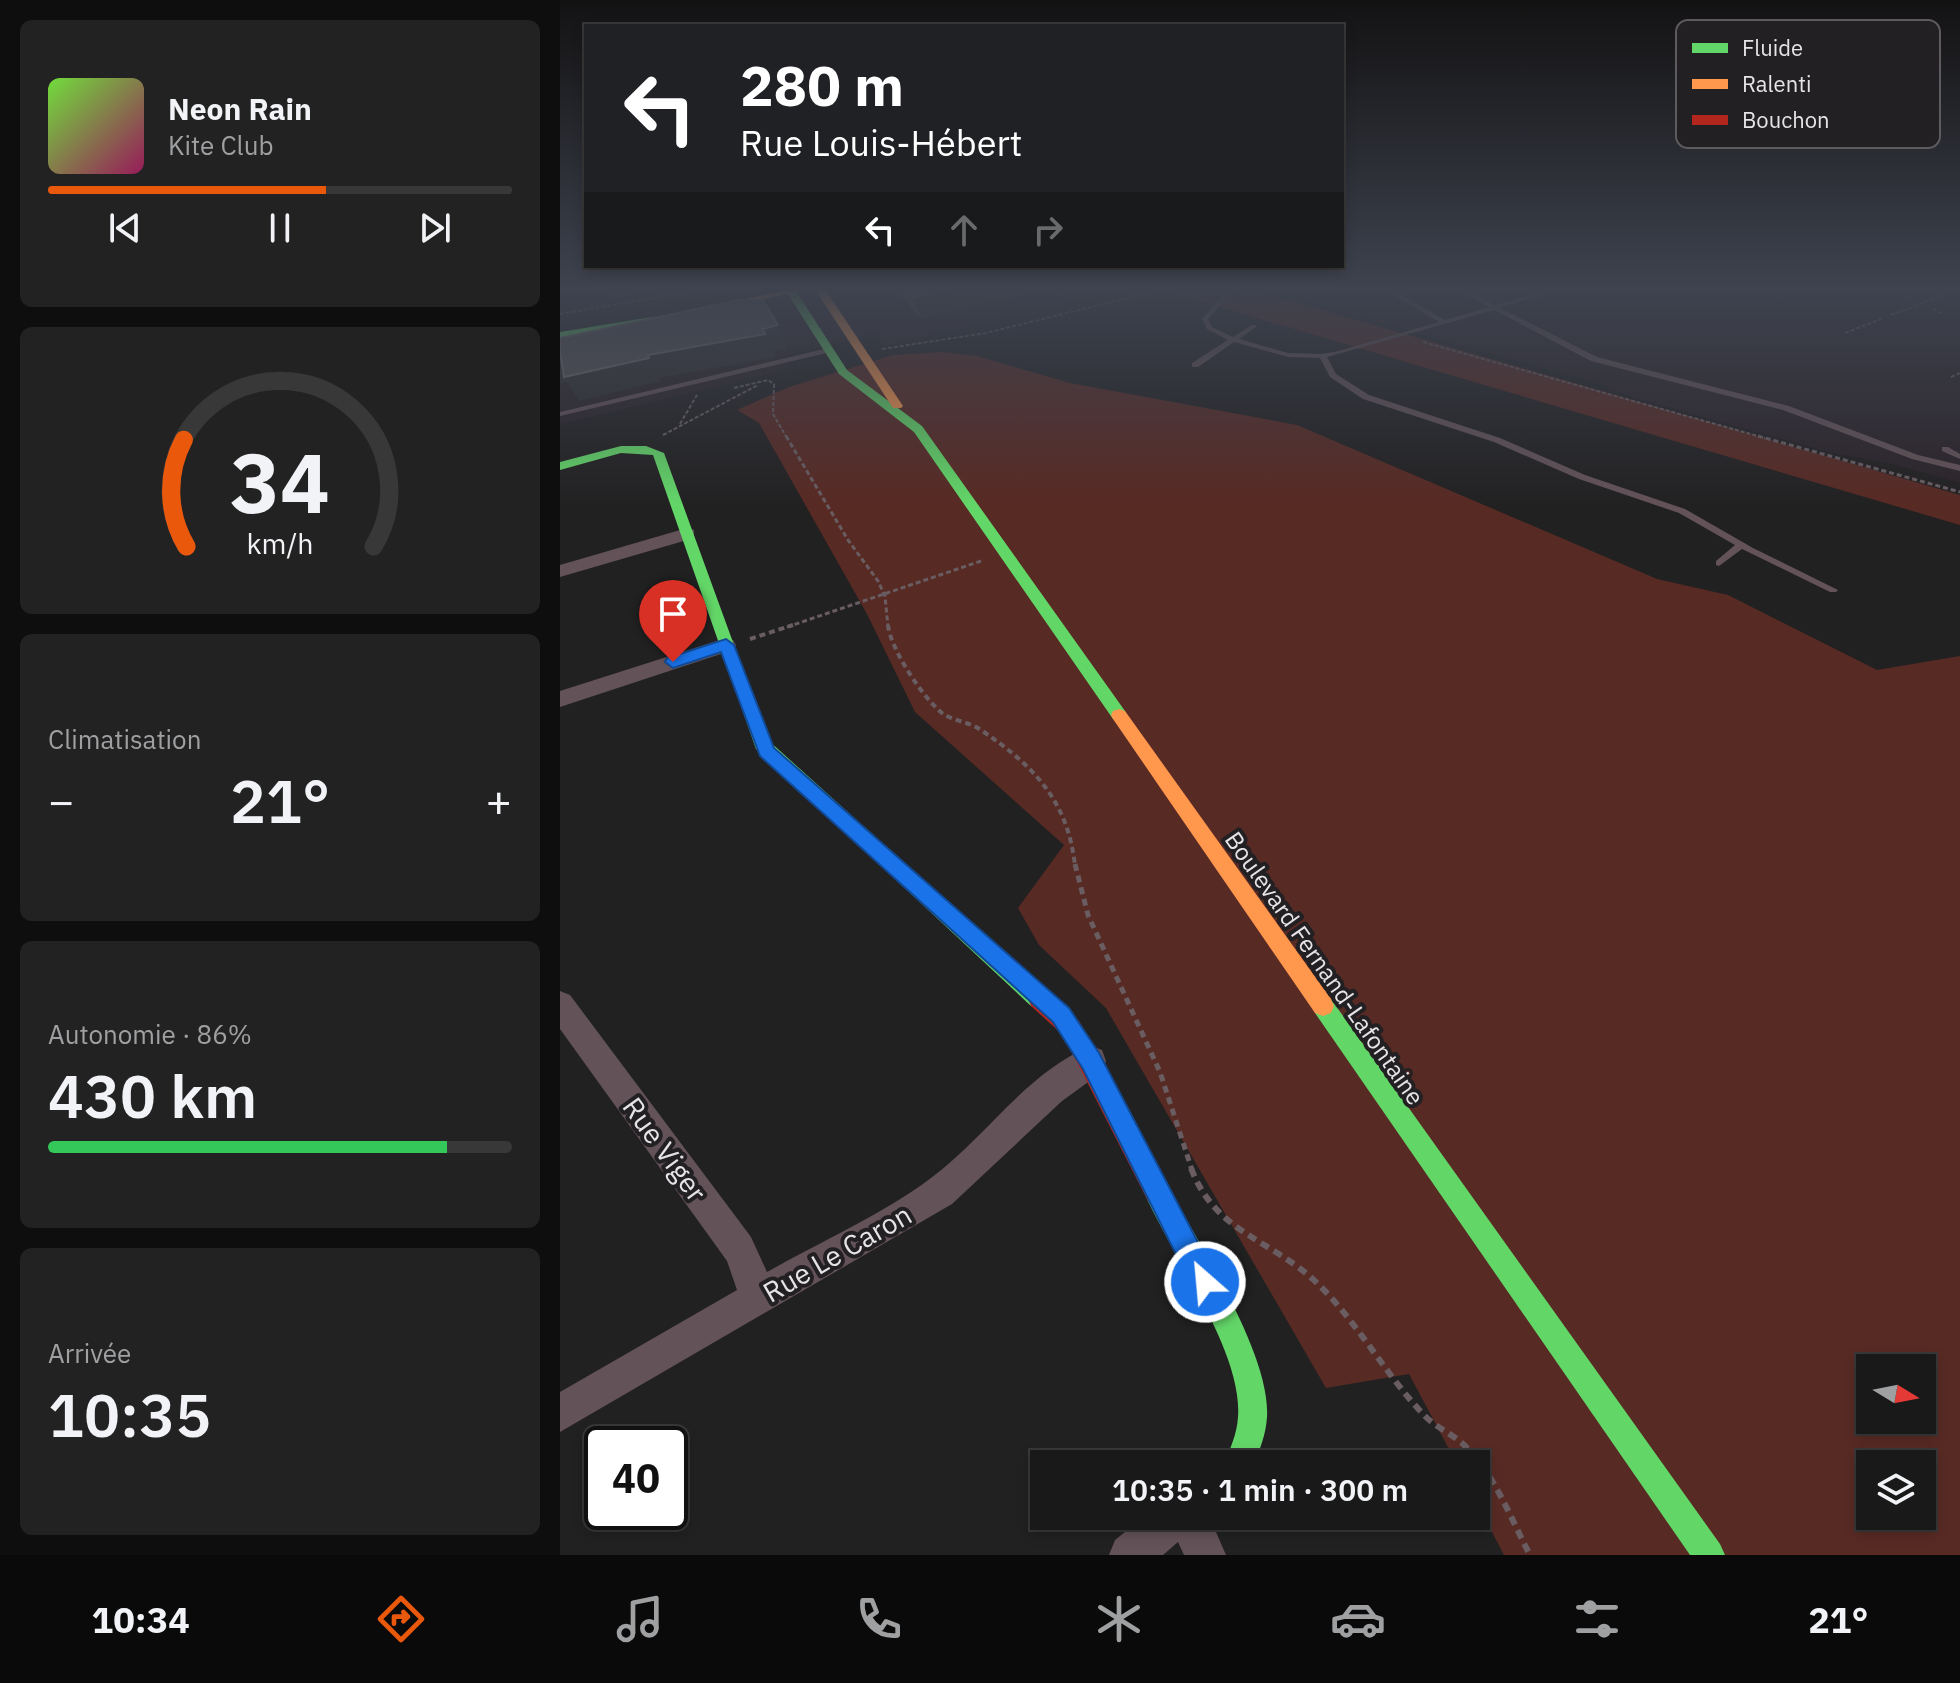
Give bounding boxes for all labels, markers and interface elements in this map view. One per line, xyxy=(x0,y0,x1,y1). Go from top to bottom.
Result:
legend xyxy=(1676,20,1940,148)
text: Fluide xyxy=(1742,33,1803,62)
text: 280 m xyxy=(740,49,904,121)
icon: left xyxy=(608,56,712,160)
text: Ralenti xyxy=(1742,69,1811,98)
text: Neon Rain xyxy=(168,89,312,128)
text: Bouchon xyxy=(1742,105,1830,134)
text: Rue Louis-Hébert xyxy=(740,119,1022,166)
text: Kite Club xyxy=(168,128,273,162)
icon: previous xyxy=(103,206,147,250)
icon: pause xyxy=(258,206,302,250)
icon: next xyxy=(413,206,457,250)
icon: left xyxy=(858,208,902,252)
icon: ahead xyxy=(942,208,986,252)
icon: right xyxy=(1026,208,1070,252)
text: 34 xyxy=(230,427,330,535)
text: km/h xyxy=(246,525,314,562)
pin xyxy=(639,580,707,662)
icon: arrive xyxy=(651,592,695,636)
text: Climatisation xyxy=(48,722,201,756)
text: 21° xyxy=(230,761,330,840)
text: − xyxy=(48,772,74,829)
text: + xyxy=(486,772,512,829)
street label: Boulevard Fernand-Lafontaine xyxy=(1218,825,1432,1111)
text: Autonomie · 86% xyxy=(48,1017,252,1051)
text: 430 km xyxy=(48,1056,257,1135)
street label: Rue Viger xyxy=(615,1090,715,1208)
street label: Rue Le Caron xyxy=(756,1196,918,1310)
position arrow xyxy=(1163,1240,1247,1324)
text: Arrivée xyxy=(48,1336,131,1370)
north arrow xyxy=(1856,1354,1936,1434)
map controls xyxy=(1856,1354,1936,1530)
text: 10:35 xyxy=(48,1375,211,1454)
speed limit sign: 40 xyxy=(584,1426,688,1530)
button: layers xyxy=(1856,1450,1936,1530)
text: 10:35 · 1 min · 300 m xyxy=(1112,1470,1408,1509)
icon: directions xyxy=(373,1591,429,1647)
icon: music xyxy=(612,1591,668,1647)
icon: phone xyxy=(851,1591,907,1647)
icon: climate xyxy=(1091,1591,1147,1647)
icon: car xyxy=(1330,1591,1386,1647)
icon: filters xyxy=(1569,1591,1625,1647)
text: 10:34 xyxy=(92,1596,190,1643)
text: 21° xyxy=(1808,1596,1868,1643)

